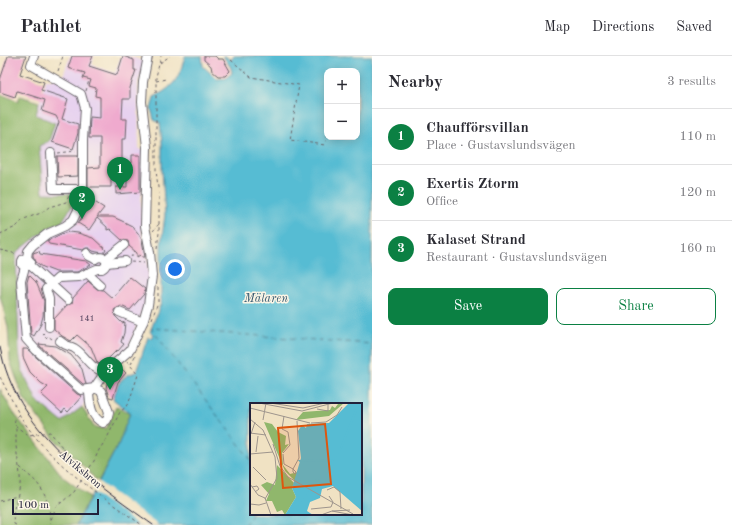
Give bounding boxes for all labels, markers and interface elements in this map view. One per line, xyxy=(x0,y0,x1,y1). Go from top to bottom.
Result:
text: Pathlet xyxy=(20,18,81,37)
text: Map xyxy=(544,20,570,34)
text: Directions xyxy=(592,20,654,34)
text: Saved xyxy=(676,20,712,34)
map controls xyxy=(324,68,360,140)
button: + xyxy=(324,68,360,104)
text: Nearby xyxy=(388,74,443,91)
text: 3 results xyxy=(667,75,716,88)
button: − xyxy=(324,104,360,140)
text: Chaufförsvillan xyxy=(426,121,529,136)
text: 1 xyxy=(397,130,405,143)
text: 110 m xyxy=(679,130,716,143)
text: Place · Gustavslundsvägen xyxy=(426,139,576,152)
pin: 1 xyxy=(107,157,133,190)
text: Exertis Ztorm xyxy=(426,177,519,192)
pin: 2 xyxy=(69,186,95,219)
text: 2 xyxy=(397,186,405,199)
text: 120 m xyxy=(679,186,716,199)
text: Office xyxy=(426,195,458,208)
text: Kalaset Strand xyxy=(426,233,526,248)
text: 3 xyxy=(397,242,405,255)
text: 160 m xyxy=(679,242,716,255)
text: Restaurant · Gustavslundsvägen xyxy=(426,251,607,264)
your location xyxy=(165,259,185,279)
button: Save xyxy=(388,288,548,325)
button: Share xyxy=(556,288,716,325)
water label: Mälaren xyxy=(243,292,288,305)
house number: 141 xyxy=(79,314,95,323)
pin: 3 xyxy=(97,357,123,390)
inset map xyxy=(250,403,362,515)
street label: Alviksbron xyxy=(56,449,104,491)
scale bar xyxy=(12,497,99,516)
text: 100 m xyxy=(18,500,49,511)

